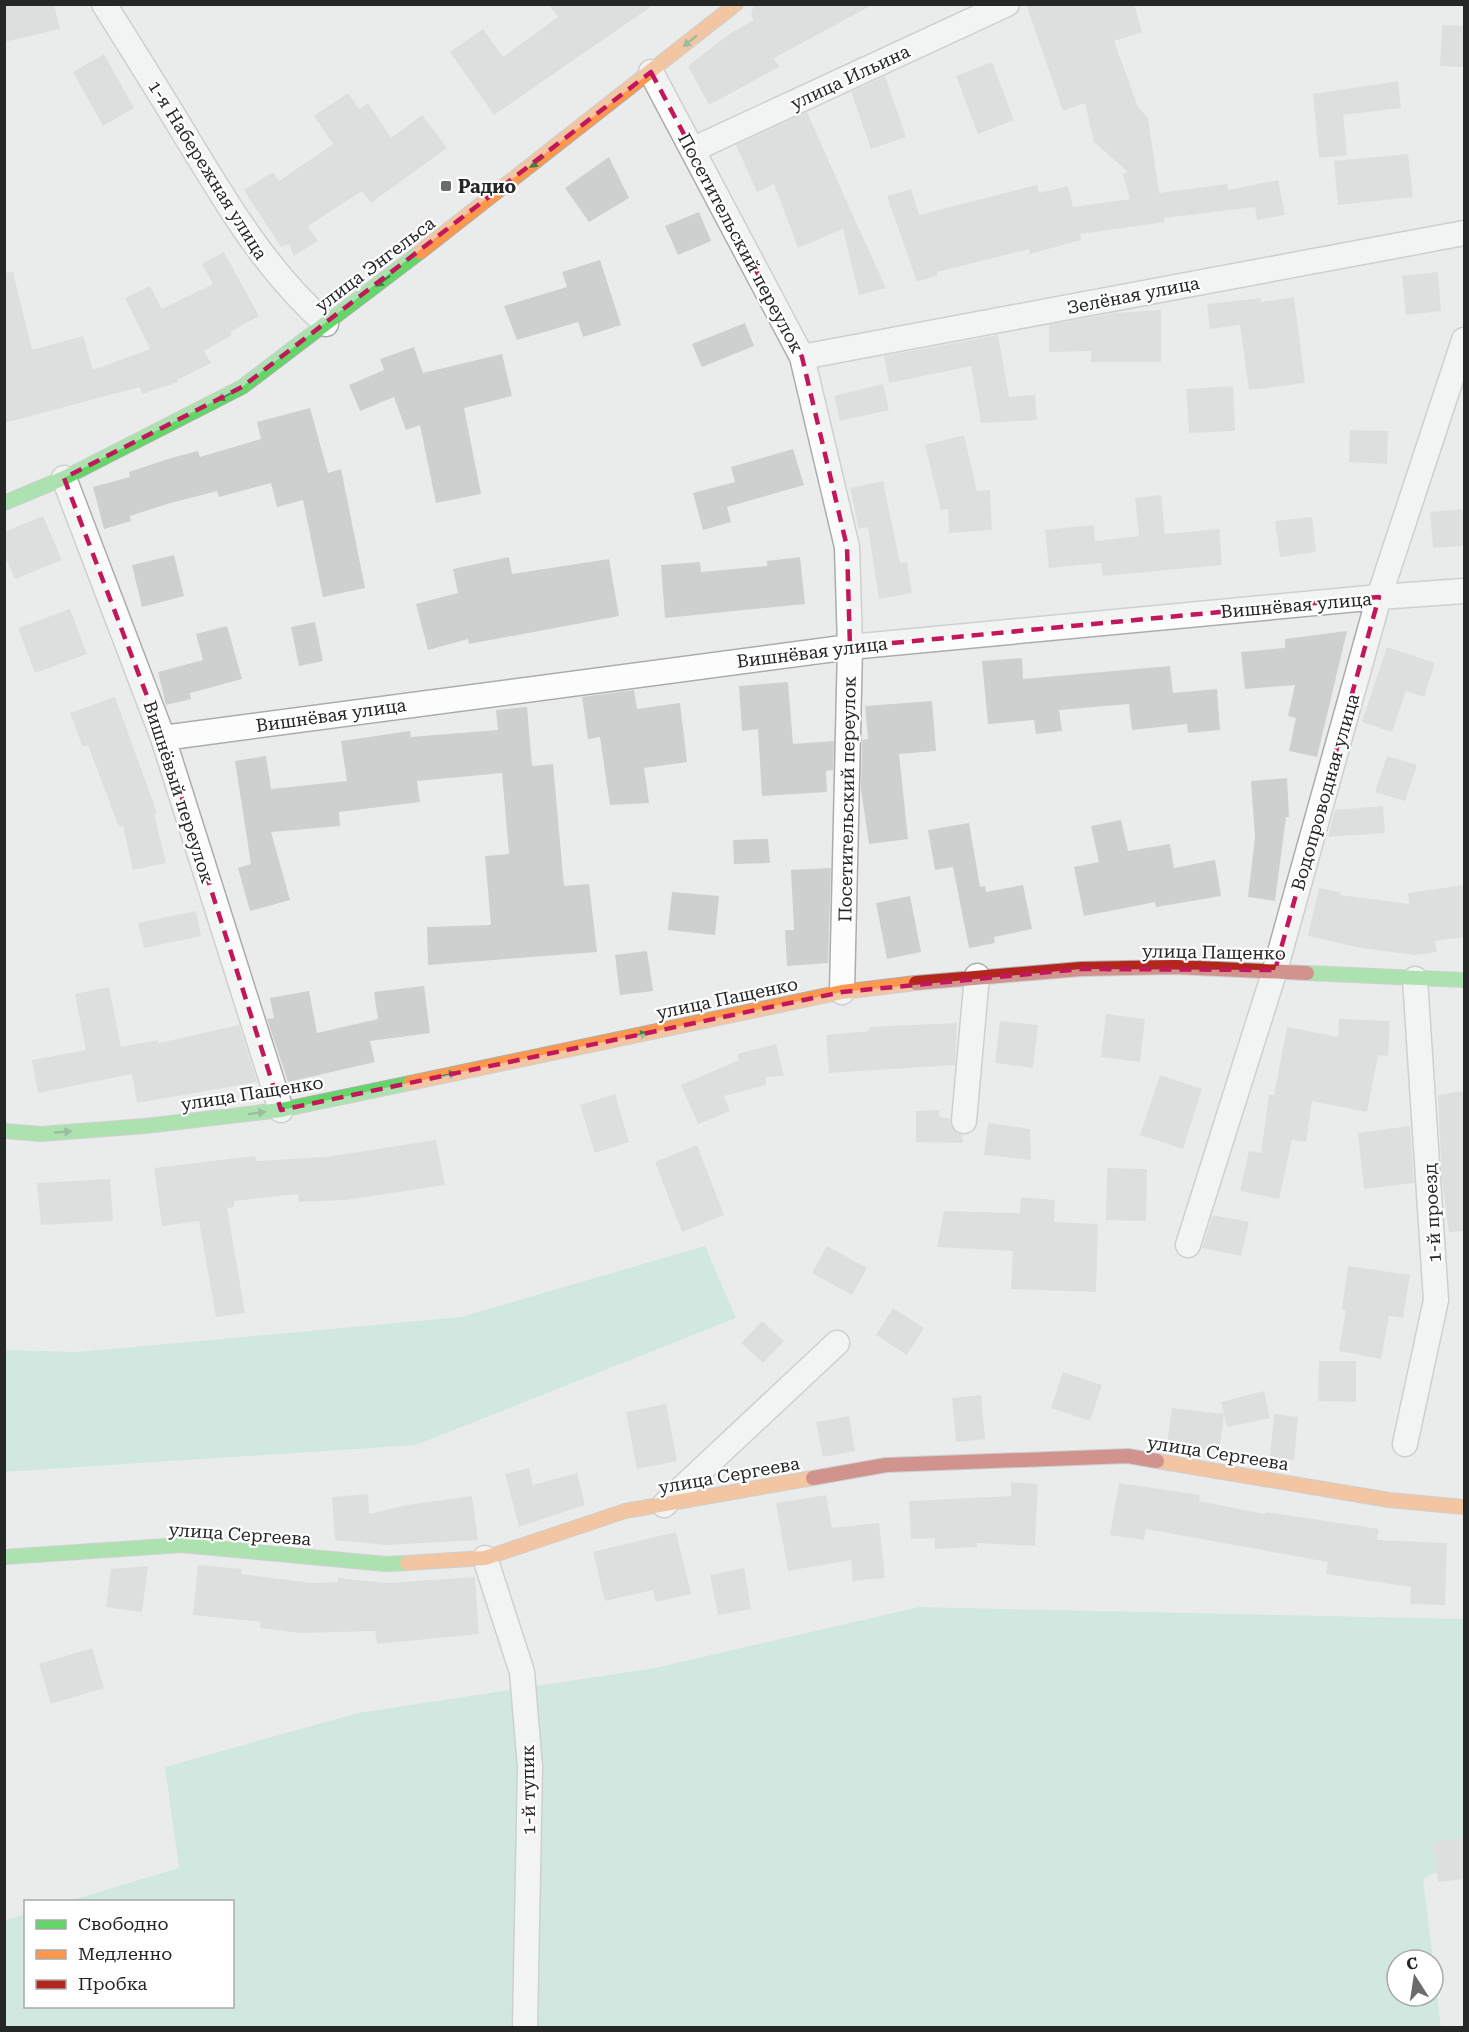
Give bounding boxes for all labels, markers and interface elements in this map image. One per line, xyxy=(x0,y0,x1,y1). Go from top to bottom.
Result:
one-way arrow xyxy=(683,34,698,47)
street label: улица Ильина xyxy=(787,40,913,114)
street label: 1-я Набережная улица xyxy=(144,76,272,264)
street label: Посетительский переулок xyxy=(674,129,808,357)
one-way arrow xyxy=(529,155,545,168)
place label: Радио xyxy=(458,176,517,197)
marker: Радио xyxy=(439,179,453,193)
street label: улица Энгельса xyxy=(311,212,439,316)
street label: Зелёная улица xyxy=(1065,272,1201,318)
one-way arrow xyxy=(375,275,391,287)
one-way arrow xyxy=(216,391,233,401)
street label: Вишнёвая улица xyxy=(1219,588,1373,622)
street label: Вишнёвая улица xyxy=(735,632,889,672)
street label: Посетительский переулок xyxy=(834,676,860,922)
street label: Водопроводная улица xyxy=(1287,691,1363,893)
street label: Вишнёвая улица xyxy=(254,694,408,736)
street label: Вишнёвый переулок xyxy=(140,698,218,886)
street label: улица Пащенко xyxy=(1142,940,1286,964)
street label: улица Пащенко xyxy=(654,973,800,1023)
one-way arrow xyxy=(629,1029,648,1039)
one-way arrow xyxy=(439,1069,457,1079)
street label: улица Пащенко xyxy=(179,1071,325,1115)
one-way arrow xyxy=(247,1108,266,1117)
one-way arrow xyxy=(53,1128,72,1137)
street label: 1-й проезд xyxy=(1419,1163,1445,1263)
street label: улица Сергеева xyxy=(1146,1431,1290,1475)
street label: улица Сергеева xyxy=(657,1452,801,1498)
street label: улица Сергеева xyxy=(168,1519,312,1549)
street label: 1-й тупик xyxy=(517,1745,539,1835)
legend xyxy=(24,1900,234,2008)
text: Свободно xyxy=(78,1913,168,1934)
text: Медленно xyxy=(78,1943,172,1964)
north arrow xyxy=(1385,1948,1445,2008)
text: С xyxy=(1405,1953,1419,1974)
text: Пробка xyxy=(78,1973,147,1994)

